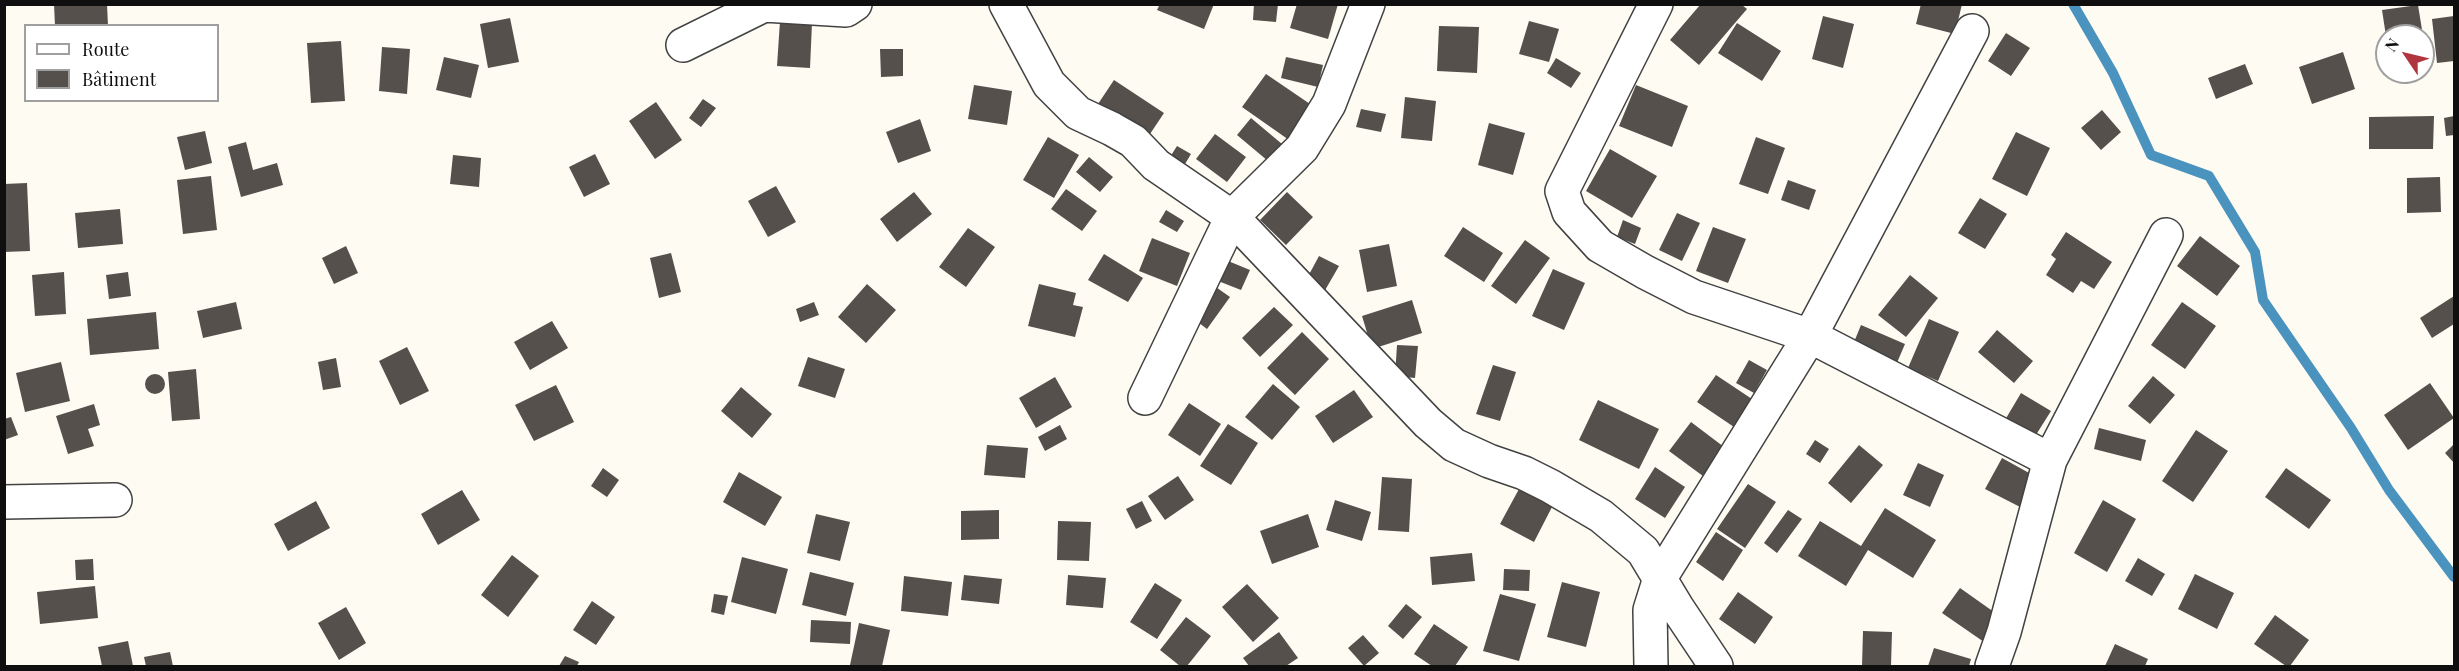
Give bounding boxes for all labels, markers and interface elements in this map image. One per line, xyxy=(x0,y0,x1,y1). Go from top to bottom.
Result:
legend xyxy=(24,24,219,102)
north arrow xyxy=(2375,24,2435,84)
text: N xyxy=(2380,34,2403,55)
text: Route xyxy=(82,37,129,61)
text: Bâtiment xyxy=(82,67,156,91)

